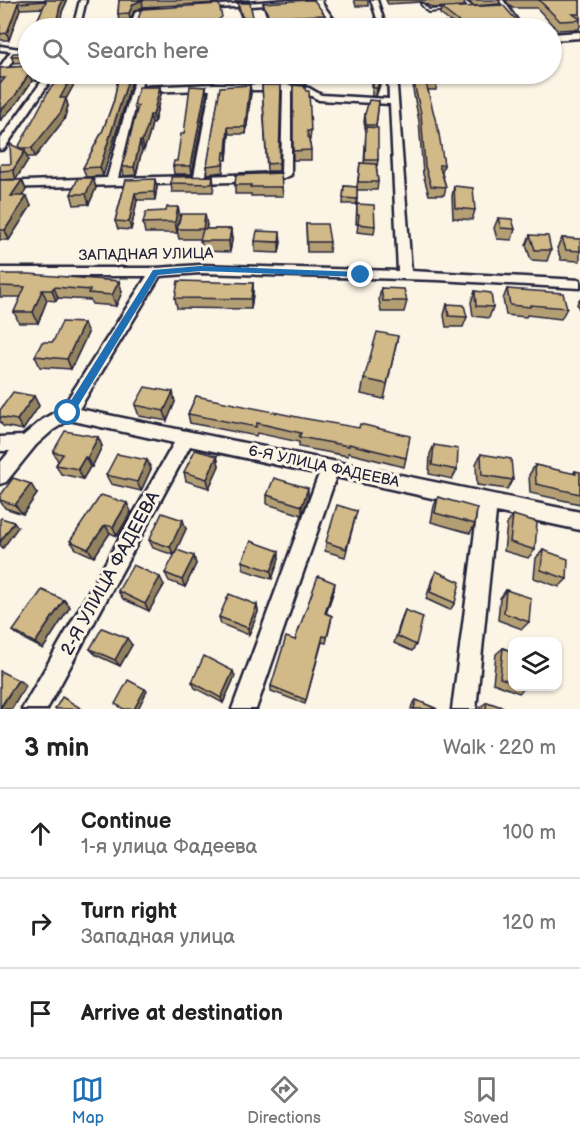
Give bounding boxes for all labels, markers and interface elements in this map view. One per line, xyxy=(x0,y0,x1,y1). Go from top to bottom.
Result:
search box xyxy=(18,18,562,84)
icon: search xyxy=(39,35,72,68)
text: Search here xyxy=(87,38,209,65)
street label: ЗАПАДНАЯ УЛИЦА xyxy=(79,244,214,265)
route end xyxy=(347,261,373,287)
route start xyxy=(54,399,80,425)
street label: 6-Я УЛИЦА ФАДЕЕВА xyxy=(247,441,402,492)
street label: 2-Я УЛИЦА ФАДЕЕВА xyxy=(57,488,164,659)
map controls xyxy=(508,637,562,691)
button: layers xyxy=(508,637,562,691)
text: 3 min xyxy=(24,733,89,764)
text: Walk · 220 m xyxy=(443,736,556,760)
text: Continue xyxy=(81,808,171,835)
icon: ahead xyxy=(24,817,57,850)
text: 100 m xyxy=(503,821,556,845)
text: 1-я улица Фадеева xyxy=(81,835,257,859)
text: Turn right xyxy=(81,898,177,925)
icon: right xyxy=(24,907,57,940)
text: 120 m xyxy=(503,911,556,935)
text: Западная улица xyxy=(81,925,235,949)
icon: arrive xyxy=(24,997,57,1030)
text: Arrive at destination xyxy=(81,1000,283,1027)
tab: Map xyxy=(71,1073,104,1128)
tab: Directions xyxy=(247,1073,321,1128)
tab: Saved xyxy=(464,1073,509,1128)

